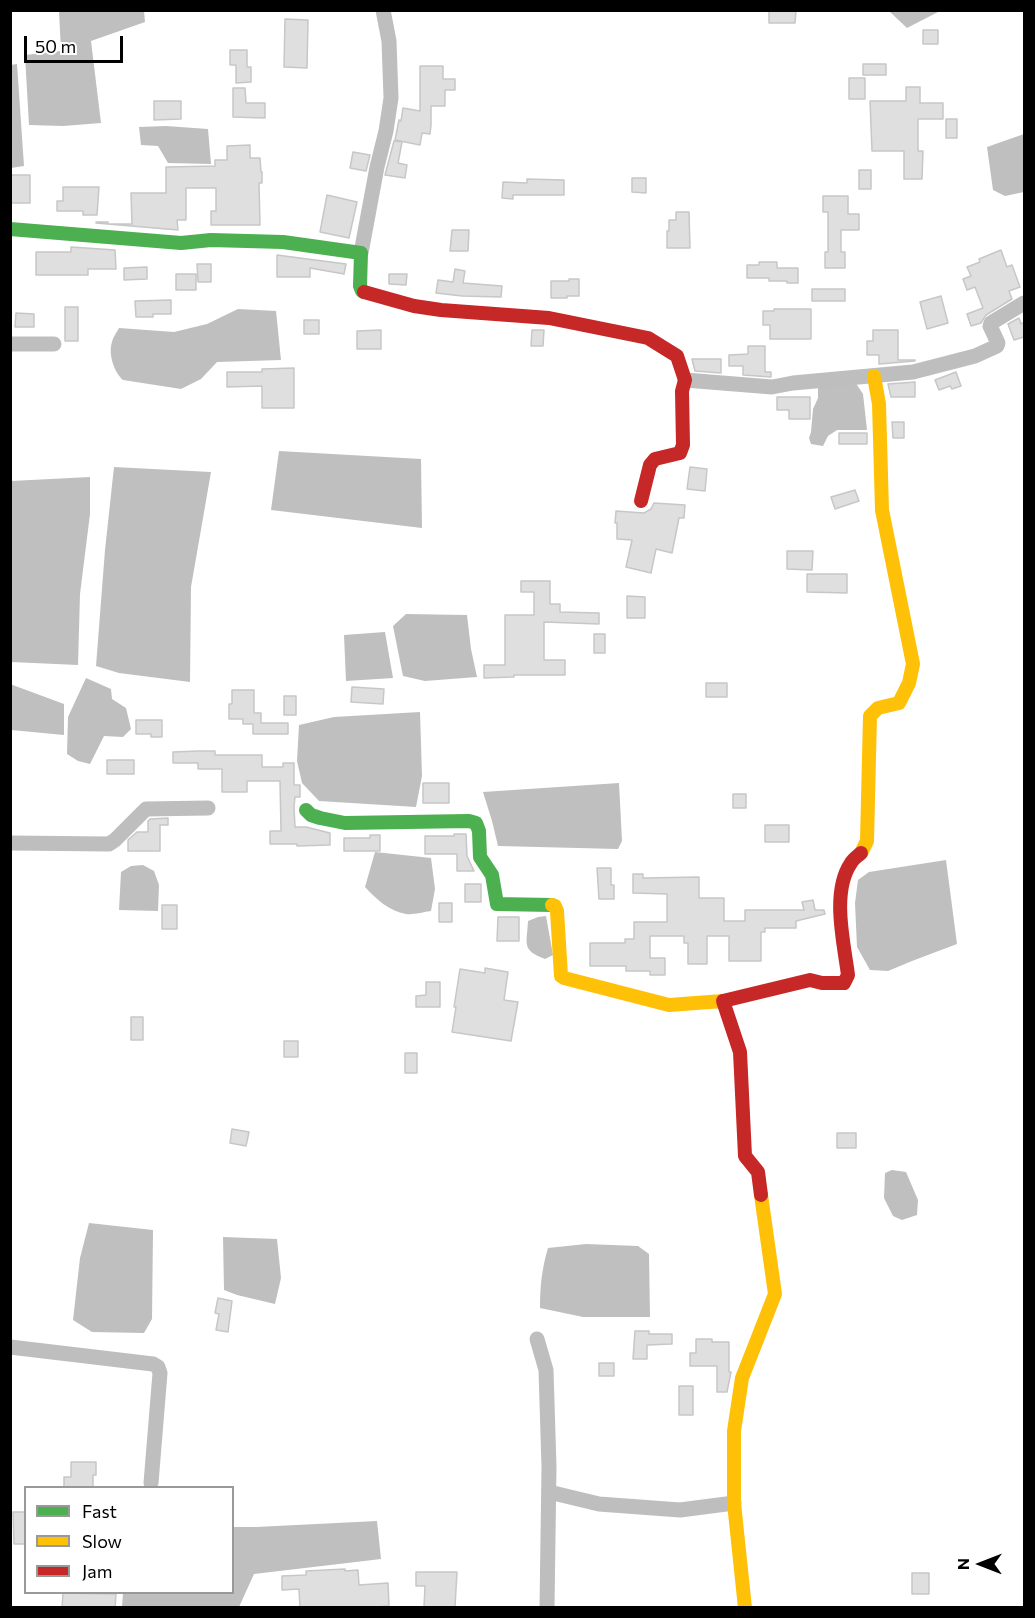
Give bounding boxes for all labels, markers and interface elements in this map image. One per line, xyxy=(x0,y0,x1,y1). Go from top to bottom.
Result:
scale bar xyxy=(27,24,126,62)
text: 50 m xyxy=(35,35,76,57)
legend xyxy=(24,1486,234,1594)
text: Fast xyxy=(82,1500,117,1522)
text: Slow xyxy=(82,1530,122,1552)
north arrow xyxy=(951,1534,1011,1594)
text: N xyxy=(953,1558,972,1570)
text: Jam xyxy=(82,1560,112,1582)

